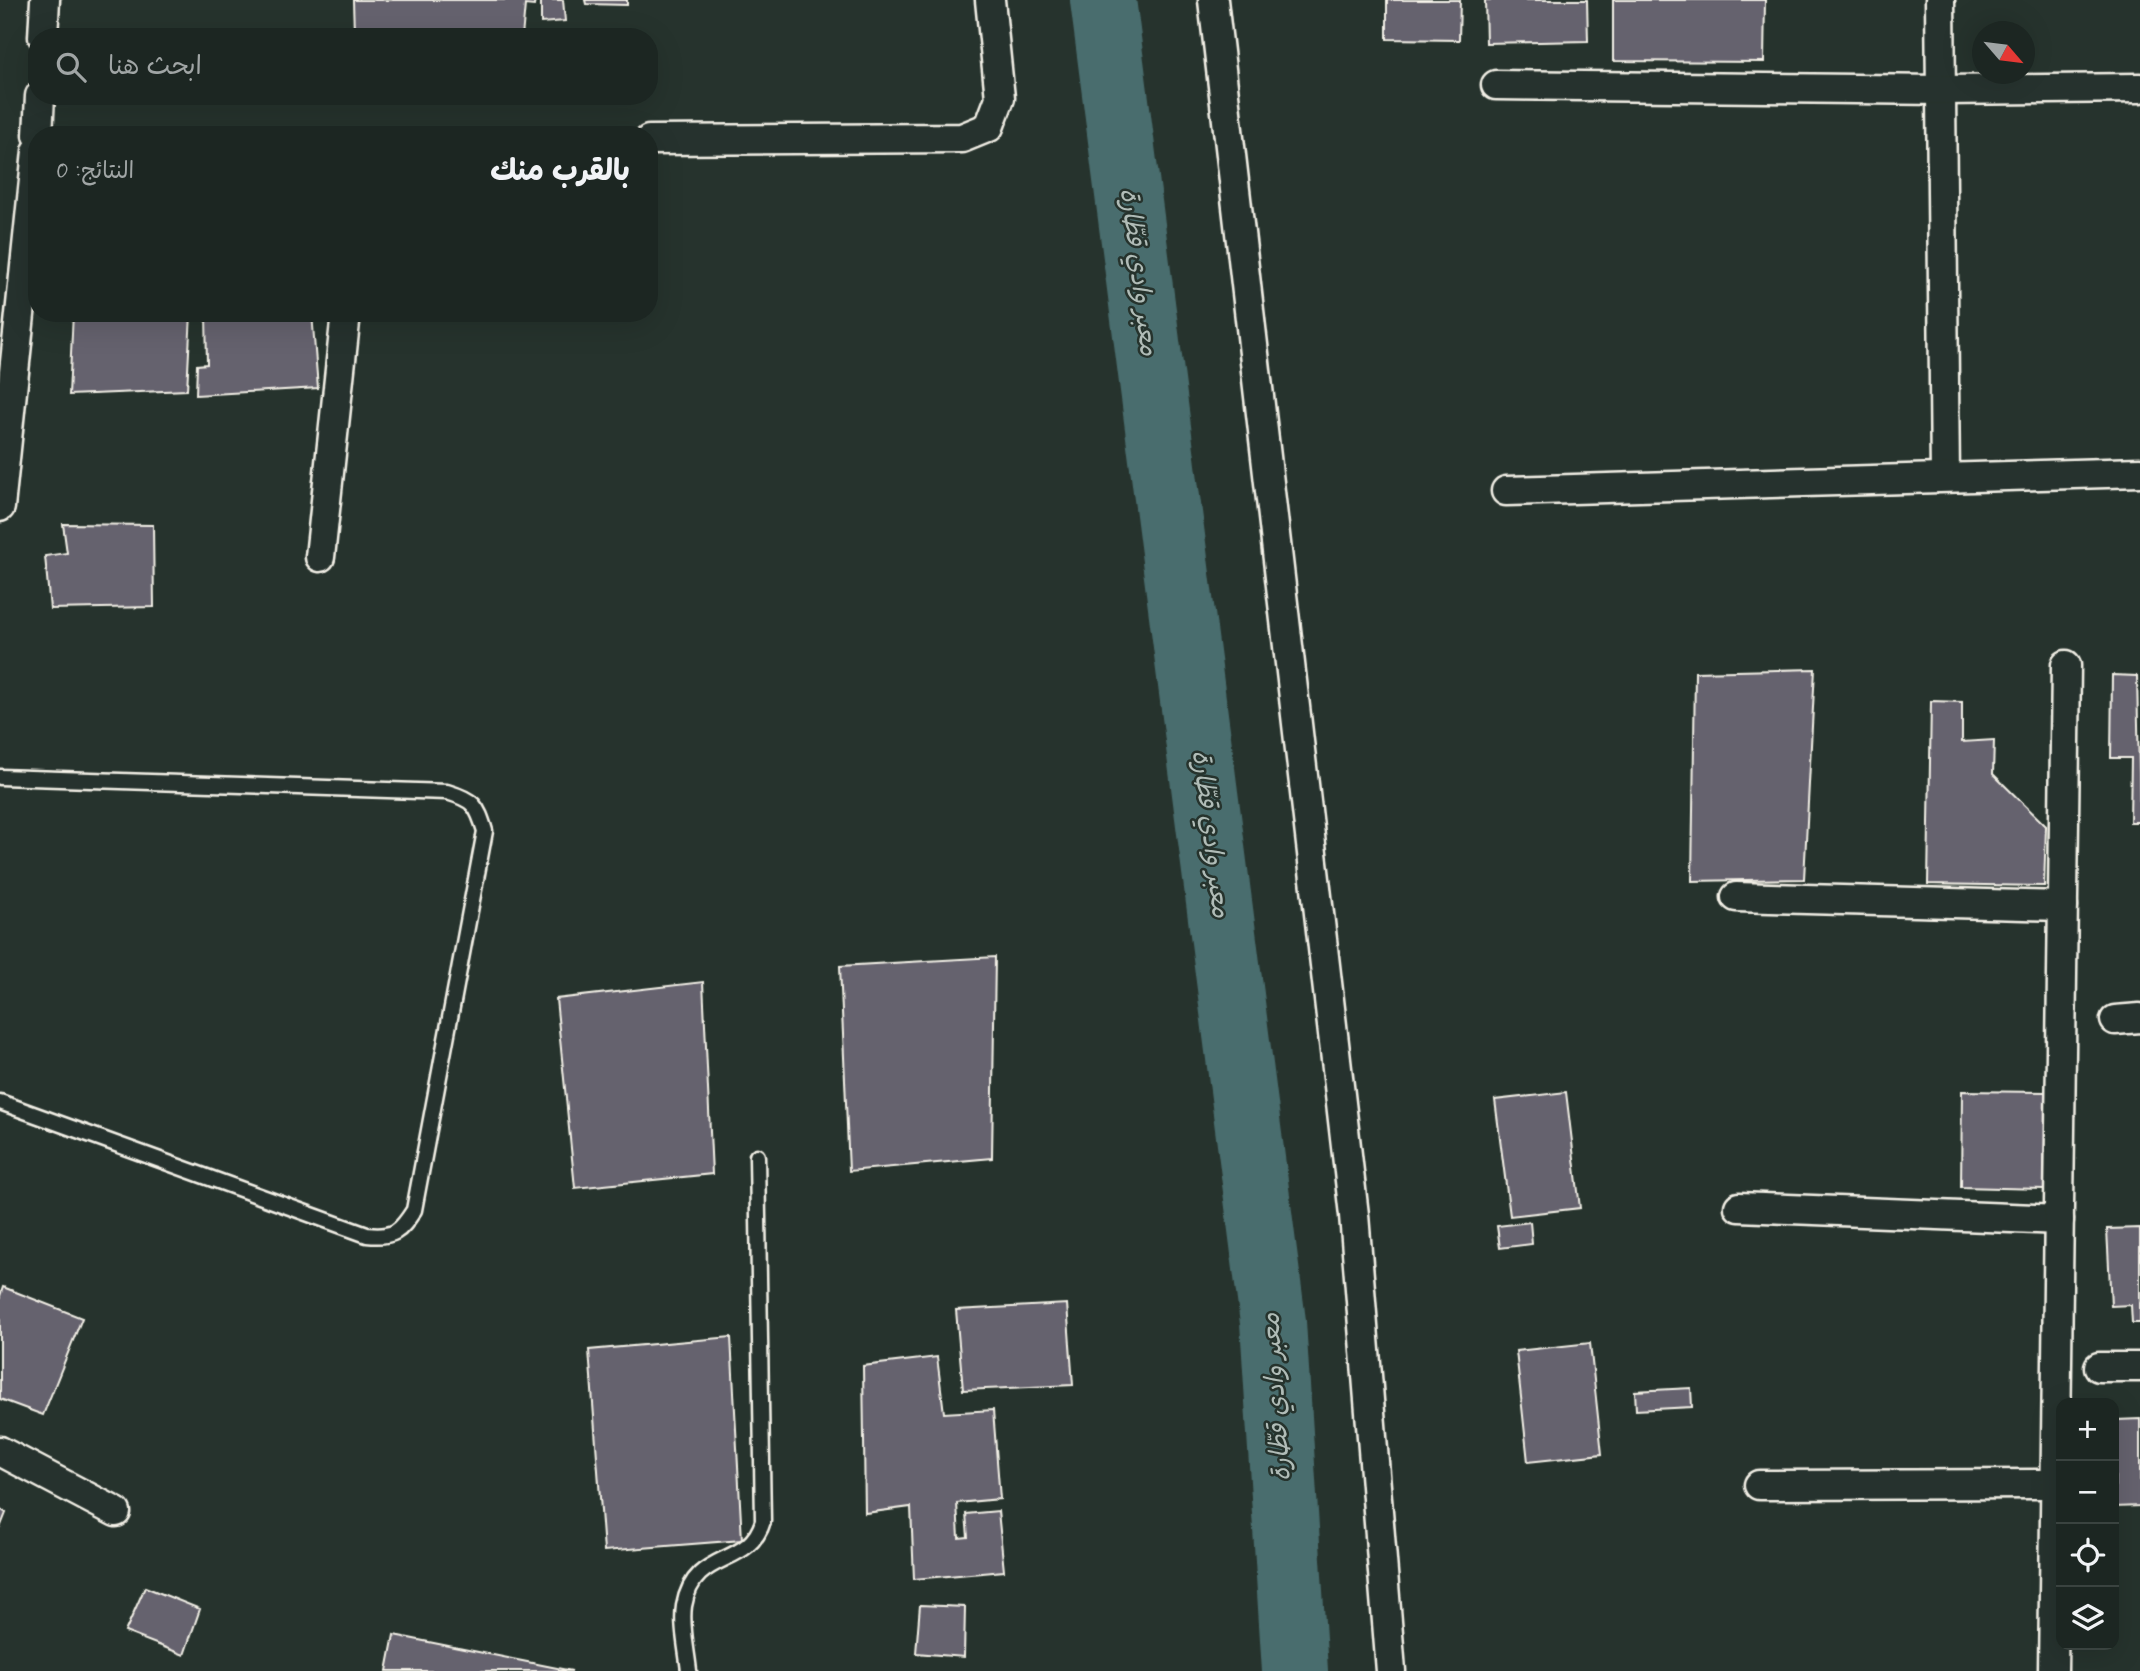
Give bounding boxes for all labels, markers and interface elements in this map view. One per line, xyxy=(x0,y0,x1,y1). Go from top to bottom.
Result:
north arrow xyxy=(1972,21,2035,84)
search box xyxy=(28,28,658,105)
icon: search xyxy=(52,48,90,86)
text: ابحث هنا xyxy=(108,50,202,84)
text: بالقرب منك xyxy=(490,152,630,191)
text: النتائج: 0 xyxy=(56,157,134,187)
water label: معبر وادي قطّارة xyxy=(1111,186,1165,359)
water label: معبر وادي قطّارة xyxy=(1183,748,1237,921)
water label: معبر وادي قطّارة xyxy=(1254,1311,1300,1482)
map controls xyxy=(2056,1398,2119,1650)
button: + xyxy=(2056,1398,2119,1461)
button: − xyxy=(2056,1461,2119,1524)
button: locate xyxy=(2056,1524,2119,1587)
button: layers xyxy=(2056,1587,2119,1650)

